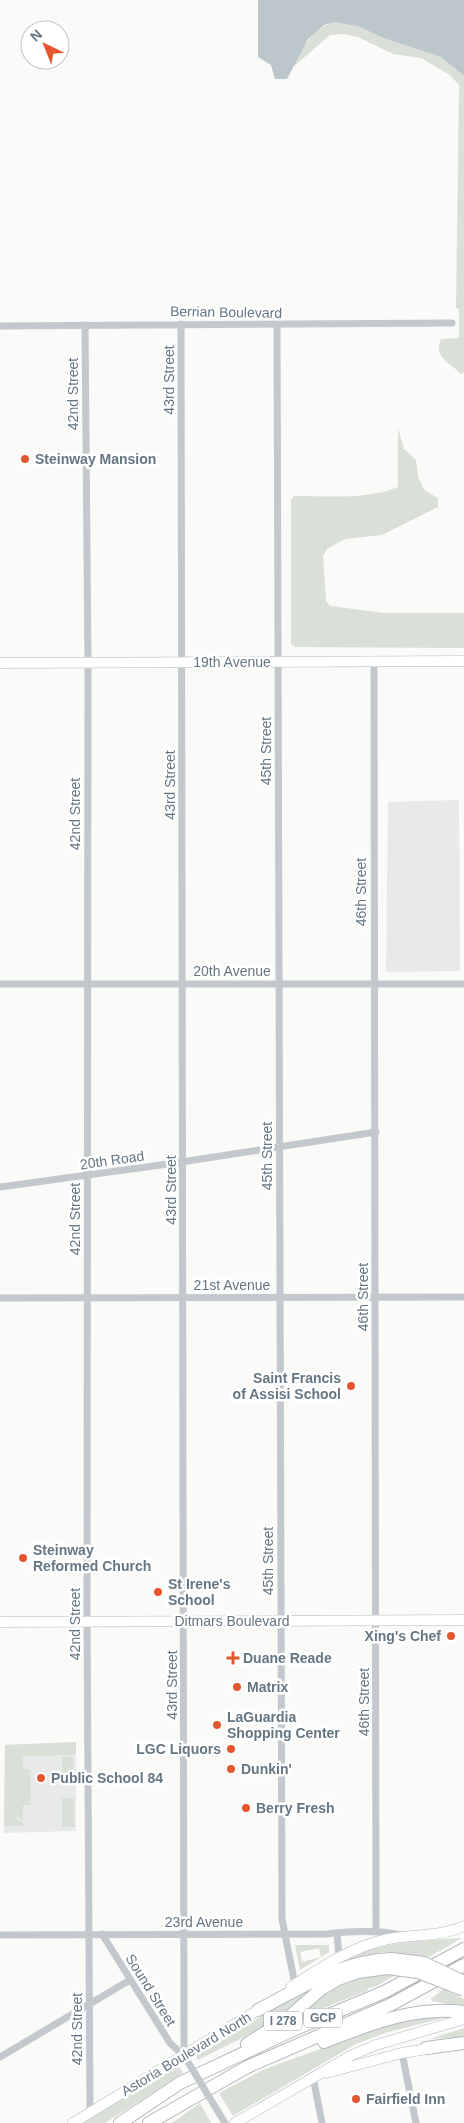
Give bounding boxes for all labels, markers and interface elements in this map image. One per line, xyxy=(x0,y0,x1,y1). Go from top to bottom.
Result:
north arrow xyxy=(20,20,70,70)
text: N xyxy=(27,26,45,45)
street label: Berrian Boulevard xyxy=(170,303,282,321)
street label: 43rd Street xyxy=(161,345,177,415)
street label: 42nd Street xyxy=(65,358,81,430)
place label: Steinway Mansion xyxy=(35,451,156,467)
marker: Steinway Mansion xyxy=(19,453,31,465)
street label: 19th Avenue xyxy=(193,654,271,670)
street label: 45th Street xyxy=(258,717,274,785)
street label: 43rd Street xyxy=(162,750,178,820)
street label: 42nd Street xyxy=(67,778,83,850)
street label: 46th Street xyxy=(353,858,369,926)
street label: 20th Avenue xyxy=(193,963,271,979)
street label: 45th Street xyxy=(259,1122,275,1190)
street label: 20th Road xyxy=(79,1148,145,1172)
street label: 43rd Street xyxy=(163,1155,179,1225)
street label: 42nd Street xyxy=(67,1183,83,1255)
street label: 46th Street xyxy=(355,1263,371,1331)
street label: 21st Avenue xyxy=(194,1277,271,1293)
place label: Saint Francis of Assisi School xyxy=(233,1370,341,1402)
marker: Saint Francis of Assisi School xyxy=(345,1380,357,1392)
street label: 45th Street xyxy=(260,1527,276,1595)
place label: Steinway Reformed Church xyxy=(33,1542,151,1574)
marker: Steinway Reformed Church xyxy=(17,1552,29,1564)
place label: St Irene's School xyxy=(168,1576,231,1608)
marker: St Irene's School xyxy=(152,1586,164,1598)
street label: 42nd Street xyxy=(67,1588,83,1660)
street label: Ditmars Boulevard xyxy=(174,1613,290,1629)
place label: Xing's Chef xyxy=(365,1628,441,1644)
marker: Xing's Chef xyxy=(445,1630,457,1642)
street label: 43rd Street xyxy=(164,1650,180,1720)
place label: Duane Reade xyxy=(243,1650,332,1666)
marker: Duane Reade xyxy=(227,1652,239,1664)
street label: 46th Street xyxy=(356,1668,372,1736)
place label: Matrix xyxy=(247,1679,288,1695)
marker: Matrix xyxy=(231,1681,243,1693)
place label: LaGuardia Shopping Center xyxy=(227,1709,340,1741)
marker: LaGuardia Shopping Center xyxy=(211,1719,223,1731)
place label: LGC Liquors xyxy=(136,1741,221,1757)
marker: LGC Liquors xyxy=(225,1743,237,1755)
place label: Dunkin' xyxy=(241,1761,292,1777)
marker: Dunkin' xyxy=(225,1763,237,1775)
place label: Public School 84 xyxy=(51,1770,163,1786)
marker: Public School 84 xyxy=(35,1772,47,1784)
place label: Berry Fresh xyxy=(256,1800,335,1816)
marker: Berry Fresh xyxy=(240,1802,252,1814)
street label: 23rd Avenue xyxy=(165,1914,243,1930)
street label: Sound Street xyxy=(123,1951,179,2029)
street label: 42nd Street xyxy=(69,1993,85,2065)
street label: Astoria Boulevard North xyxy=(118,2009,254,2099)
road number: GCP xyxy=(304,2009,342,2028)
road number: I 278 xyxy=(264,2012,302,2030)
place label: Fairfield Inn xyxy=(366,2091,445,2107)
marker: Fairfield Inn xyxy=(350,2093,362,2105)

